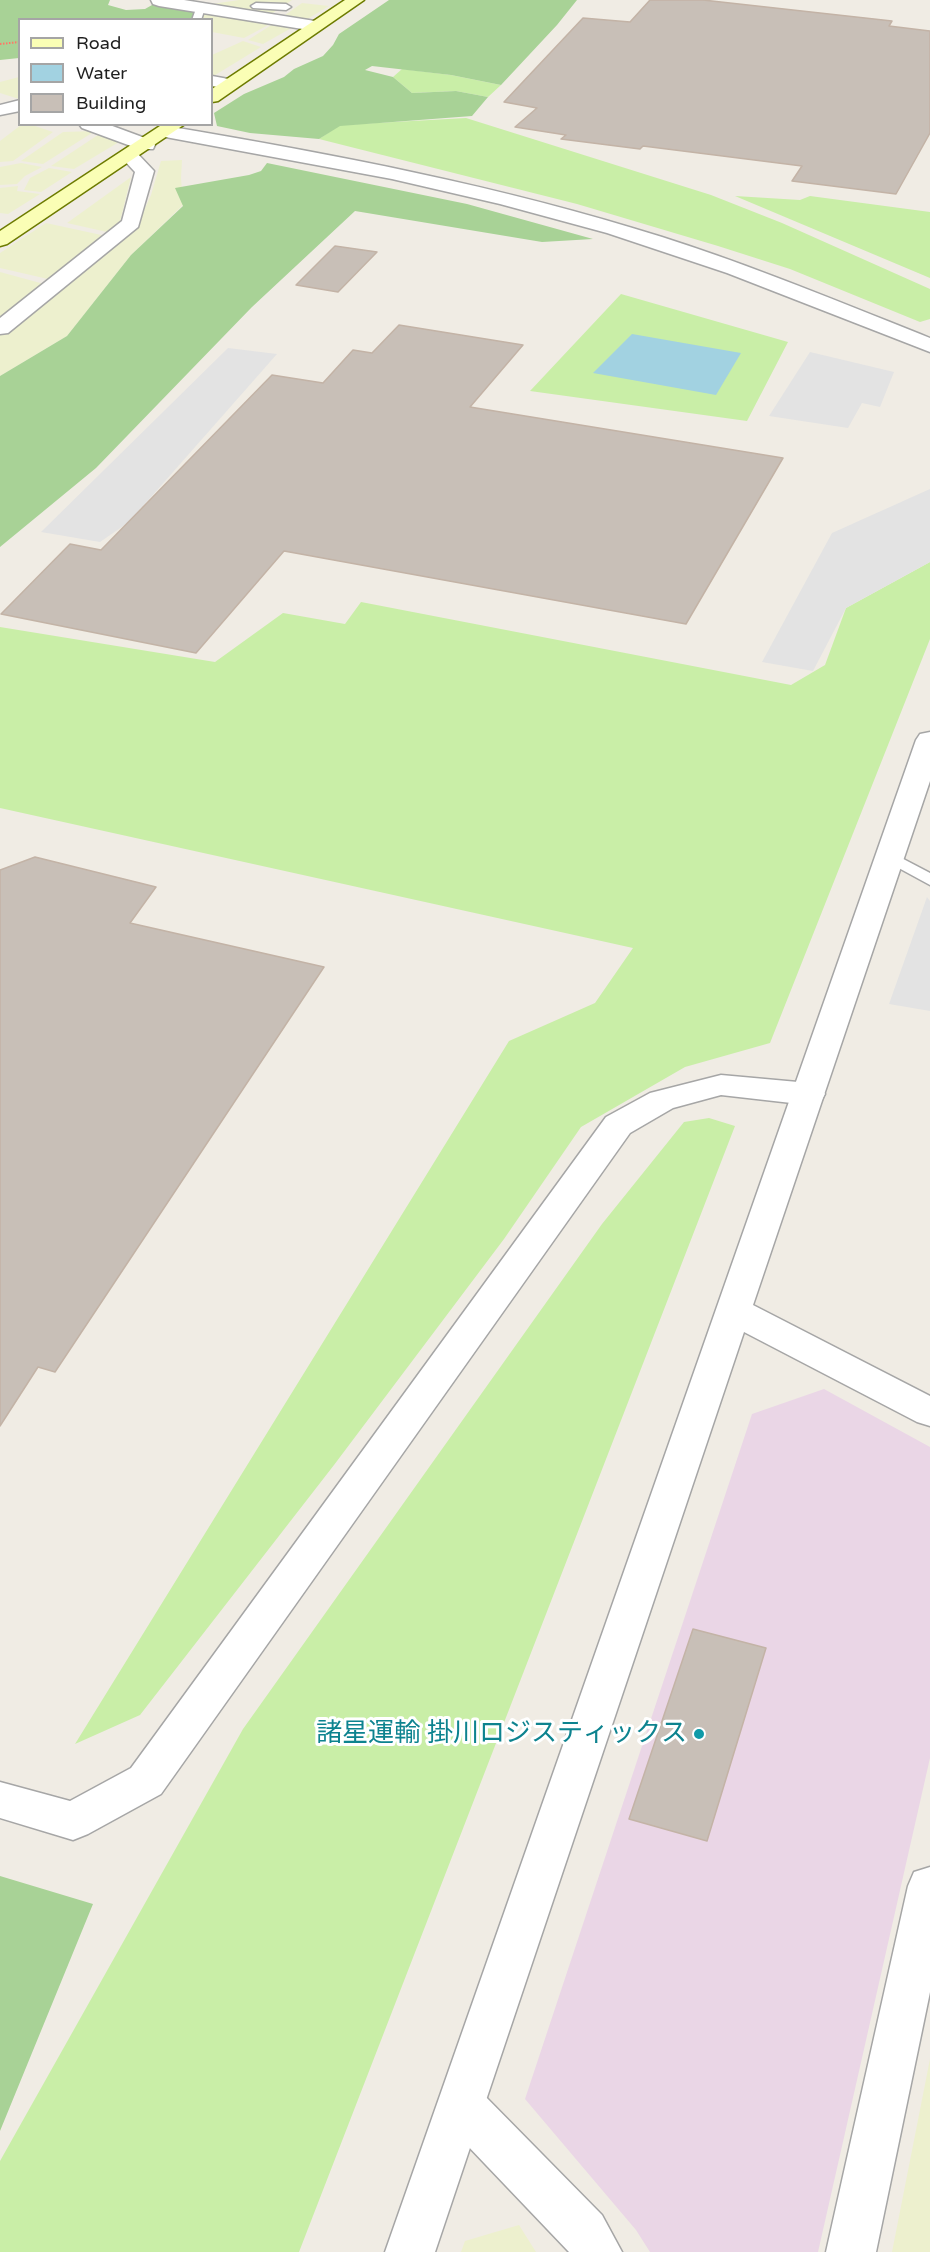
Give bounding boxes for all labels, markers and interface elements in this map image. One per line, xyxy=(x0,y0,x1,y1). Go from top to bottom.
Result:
legend xyxy=(18,18,213,126)
text: Road xyxy=(76,32,121,54)
text: Water xyxy=(76,62,127,84)
text: Building xyxy=(76,92,146,114)
place label: 諸星運輸 掛川ロジスティックス xyxy=(316,1718,687,1750)
marker: 諸星運輸 掛川ロジスティックス xyxy=(692,1727,706,1741)

